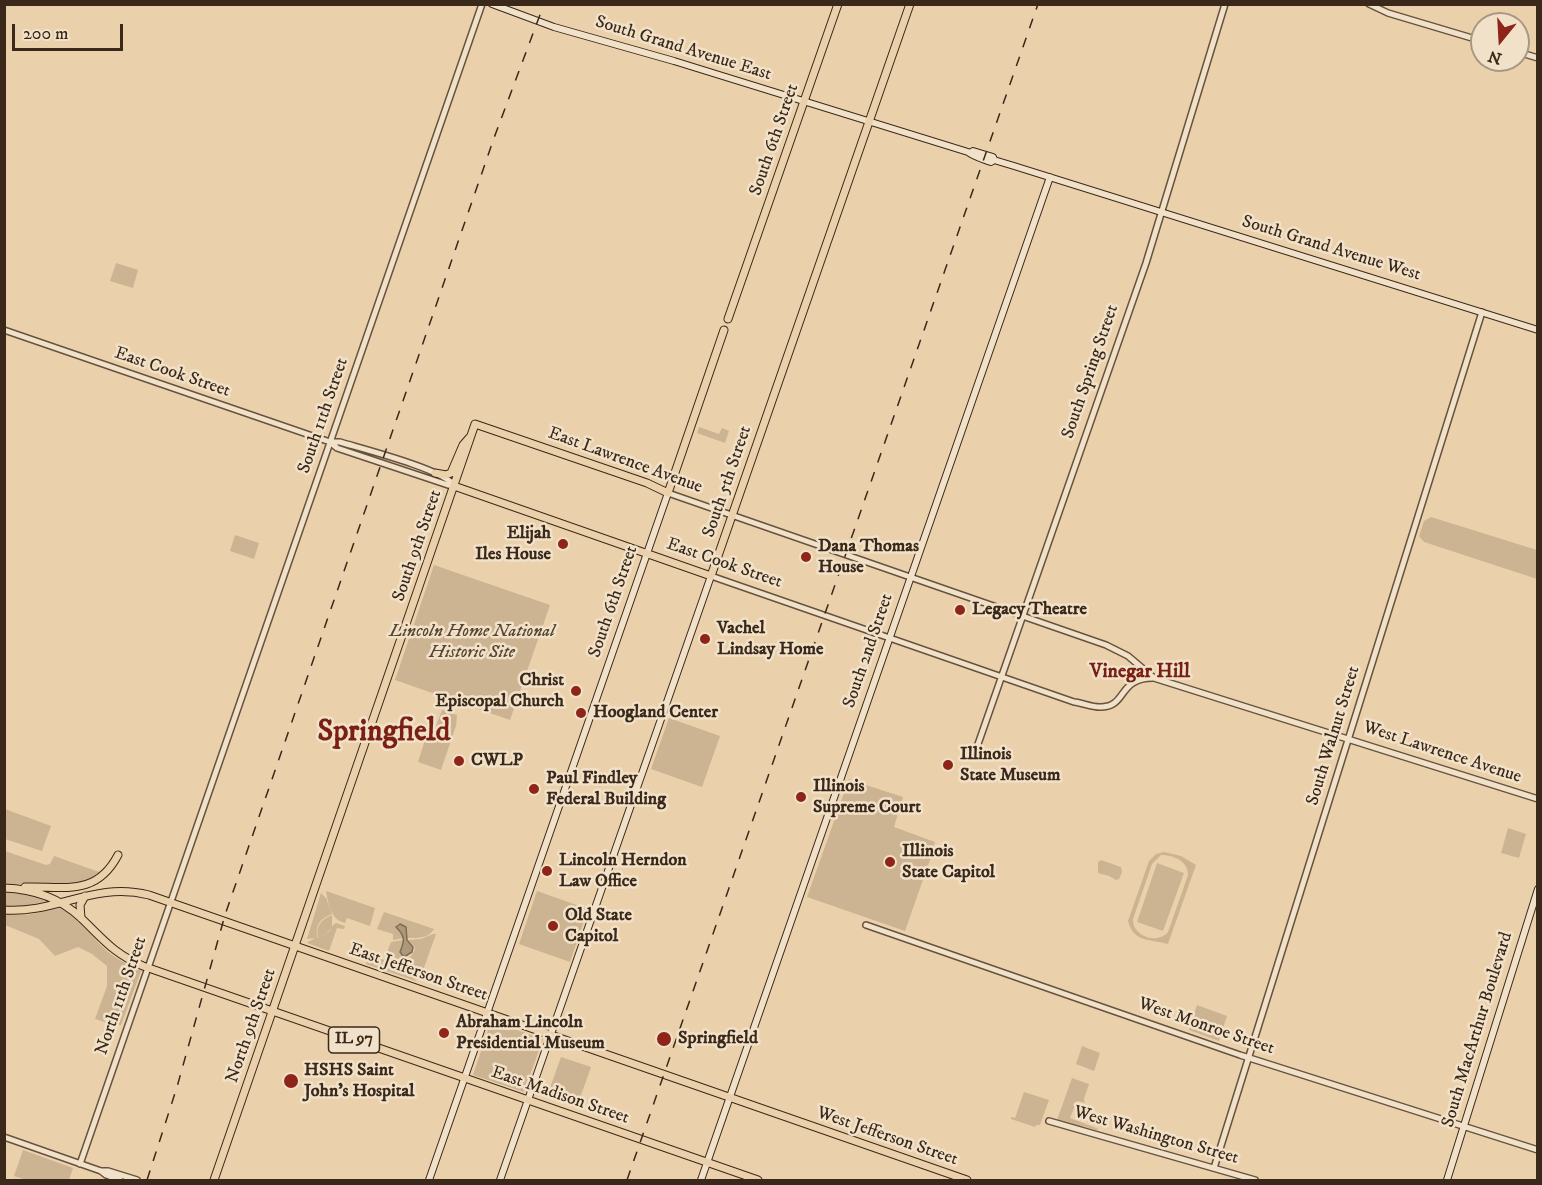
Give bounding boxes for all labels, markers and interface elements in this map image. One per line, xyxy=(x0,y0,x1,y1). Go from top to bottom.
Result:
scale bar xyxy=(15,12,126,50)
street label: South Grand Avenue East xyxy=(592,12,774,86)
north arrow xyxy=(1470,12,1530,72)
text: 200 m xyxy=(23,23,69,45)
text: N xyxy=(1486,46,1504,69)
street label: South 6th Street xyxy=(746,81,804,199)
street label: South Grand Avenue West xyxy=(1239,212,1423,286)
street label: South Spring Street xyxy=(1058,302,1124,442)
street label: East Cook Street xyxy=(111,343,233,403)
street label: South 11th Street xyxy=(294,355,354,477)
street label: East Lawrence Avenue xyxy=(545,423,705,499)
street label: South 5th Street xyxy=(699,423,757,541)
street label: South 9th Street xyxy=(389,487,447,605)
place label: Elijah Iles House xyxy=(475,523,551,566)
street label: East Cook Street xyxy=(663,534,785,594)
place label: Dana Thomas House xyxy=(818,536,919,578)
marker: Elijah Iles House xyxy=(556,537,570,551)
street label: South 6th Street xyxy=(585,543,643,661)
marker: Dana Thomas House xyxy=(799,550,813,564)
street label: South 2nd Street xyxy=(839,591,899,711)
place label: Legacy Theatre xyxy=(972,599,1087,621)
marker: Legacy Theatre xyxy=(953,603,967,617)
place label: Vachel Lindsay Home xyxy=(717,618,823,660)
park label: Lincoln Home National Historic Site xyxy=(389,621,555,664)
marker: Vachel Lindsay Home xyxy=(698,632,712,646)
district label: Vinegar Hill xyxy=(1090,661,1190,685)
street label: South Walnut Street xyxy=(1303,664,1365,808)
place label: Christ Episcopal Church xyxy=(435,670,564,712)
marker: Christ Episcopal Church xyxy=(569,684,583,698)
place label: Hoogland Center xyxy=(593,702,718,724)
marker: Hoogland Center xyxy=(574,706,588,720)
district label: Springfield xyxy=(317,716,451,752)
street label: West Lawrence Avenue xyxy=(1360,717,1524,789)
place label: Illinois State Museum xyxy=(960,744,1060,786)
place label: CWLP xyxy=(471,750,523,772)
marker: CWLP xyxy=(452,754,466,768)
marker: Illinois State Museum xyxy=(941,758,955,772)
place label: Paul Findley Federal Building xyxy=(546,768,666,810)
place label: Illinois Supreme Court xyxy=(813,776,921,818)
marker: Paul Findley Federal Building xyxy=(527,782,541,796)
marker: Illinois Supreme Court xyxy=(794,790,808,804)
place label: Illinois State Capitol xyxy=(902,841,995,884)
place label: Lincoln Herndon Law Office xyxy=(559,850,687,892)
marker: Illinois State Capitol xyxy=(883,855,897,869)
marker: Lincoln Herndon Law Office xyxy=(540,864,554,878)
place label: Old State Capitol xyxy=(565,905,632,948)
marker: Old State Capitol xyxy=(546,919,560,933)
street label: South MacArthur Boulevard xyxy=(1438,930,1518,1130)
street label: North 11th Street xyxy=(92,934,152,1058)
street label: East Jefferson Street xyxy=(346,939,490,1007)
street label: North 9th Street xyxy=(222,966,282,1086)
street label: West Monroe Street xyxy=(1135,994,1277,1060)
place label: Abraham Lincoln Presidential Museum xyxy=(456,1012,605,1054)
marker: Abraham Lincoln Presidential Museum xyxy=(437,1026,451,1040)
road number: IL 97 xyxy=(328,1027,380,1053)
place label: Springfield xyxy=(678,1028,758,1050)
marker: Springfield xyxy=(655,1030,673,1048)
place label: HSHS Saint John's Hospital xyxy=(304,1060,414,1102)
street label: East Madison Street xyxy=(488,1062,632,1130)
marker: HSHS Saint John's Hospital xyxy=(282,1072,300,1090)
street label: West Washington Street xyxy=(1071,1102,1241,1170)
street label: West Jefferson Street xyxy=(814,1103,960,1171)

